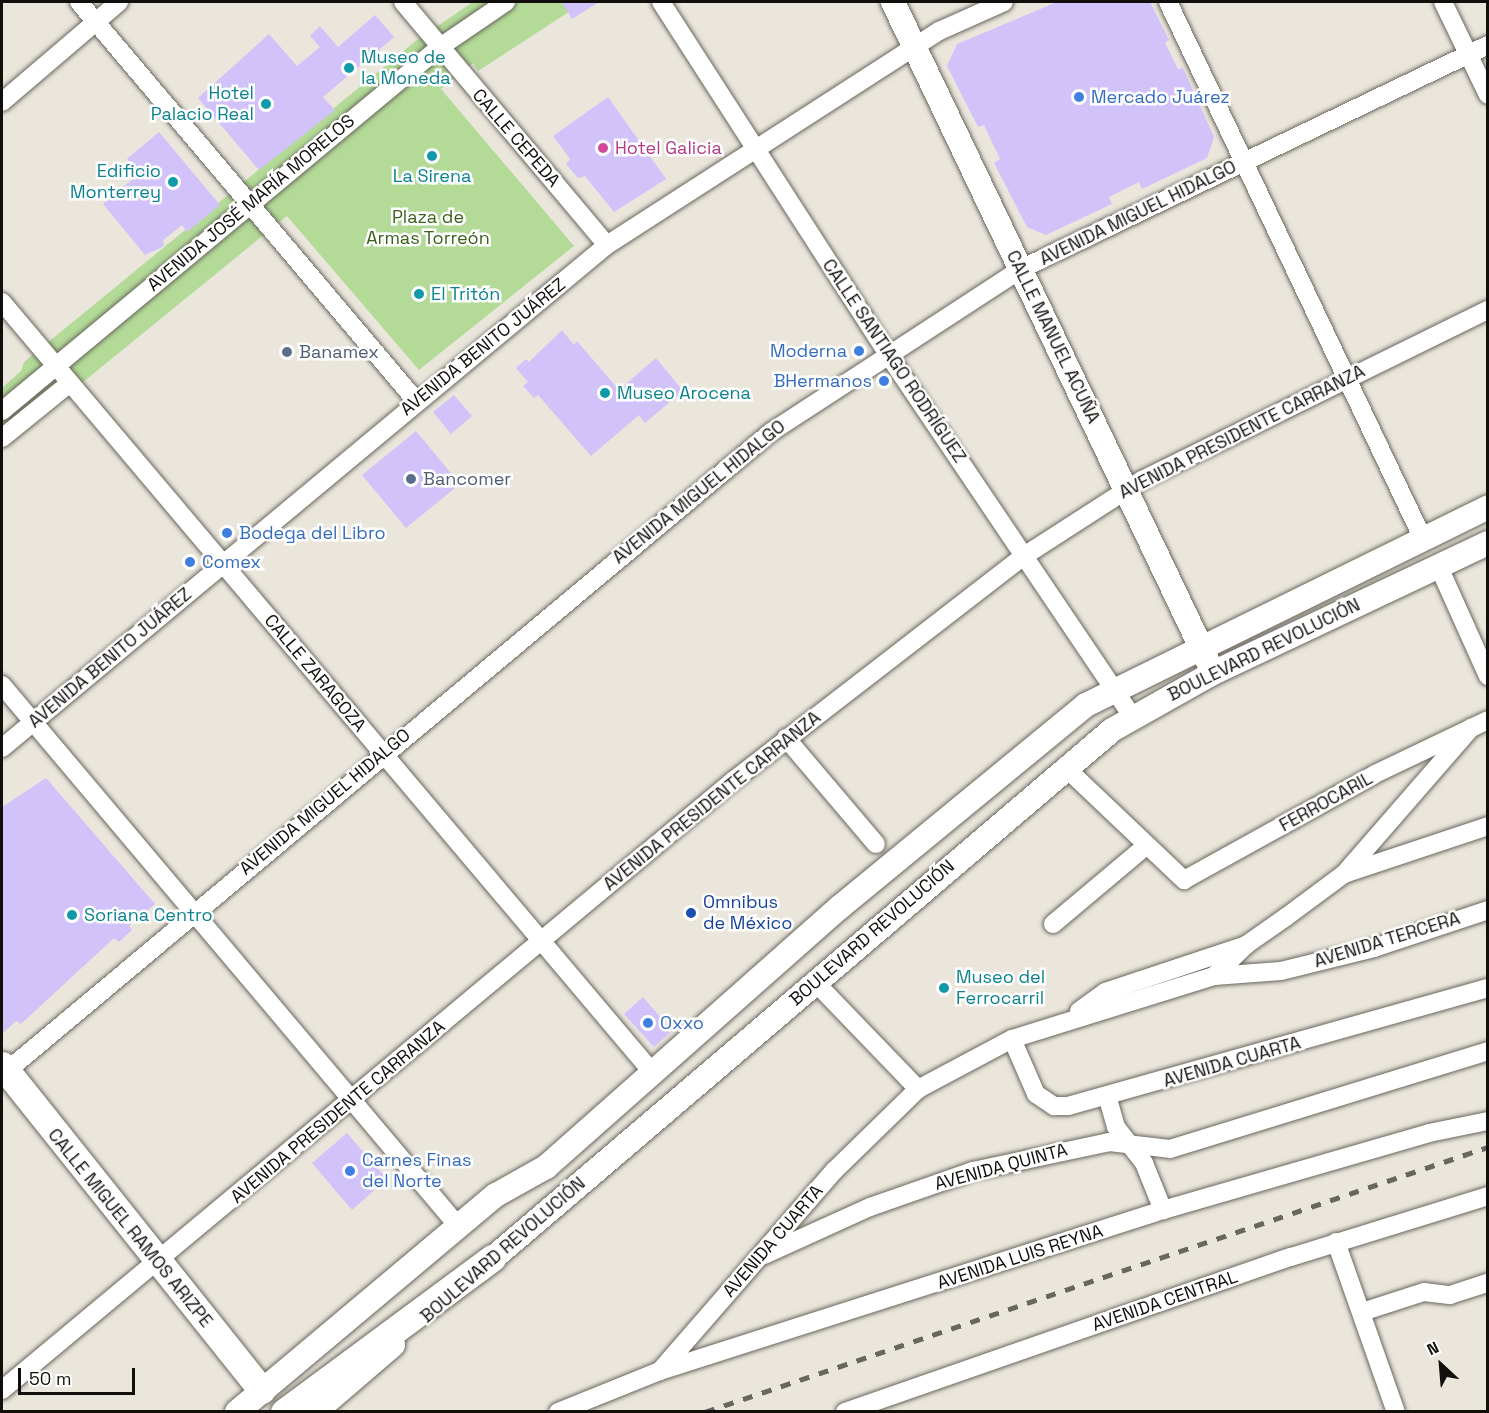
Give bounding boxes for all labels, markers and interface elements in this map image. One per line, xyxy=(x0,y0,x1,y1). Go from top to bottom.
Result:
place label: Museo de la Moneda xyxy=(361,47,451,90)
marker: Museo de la Moneda xyxy=(342,61,356,75)
place label: Hotel Palacio Real xyxy=(151,83,254,125)
street label: CALLE CEPEDA xyxy=(468,85,564,191)
place label: Mercado Juárez xyxy=(1091,86,1230,108)
marker: Mercado Juárez xyxy=(1072,90,1086,104)
marker: Hotel Palacio Real xyxy=(259,97,273,111)
street label: AVENIDA JOSÉ MARÍA MORELOS xyxy=(143,110,359,296)
place label: Hotel Galicia xyxy=(615,137,722,159)
marker: Hotel Galicia xyxy=(596,141,610,155)
marker: La Sirena xyxy=(425,149,439,163)
street label: AVENIDA MIGUEL HIDALGO xyxy=(1036,156,1240,270)
place label: Edificio Monterrey xyxy=(70,161,161,204)
place label: La Sirena xyxy=(393,165,471,187)
marker: Edificio Monterrey xyxy=(166,175,180,189)
park label: Plaza de Armas Torreón xyxy=(366,207,490,250)
street label: CALLE MANUEL ACUÑA xyxy=(1002,247,1104,427)
street label: CALLE SANTIAGO RODRÍGUEZ xyxy=(818,255,970,467)
street label: AVENIDA BENITO JUÁREZ xyxy=(396,274,570,420)
place label: El Tritón xyxy=(431,283,501,305)
marker: El Tritón xyxy=(412,287,426,301)
place label: Moderna xyxy=(770,340,847,362)
place label: Banamex xyxy=(299,341,379,363)
marker: Moderna xyxy=(852,344,866,358)
marker: Banamex xyxy=(280,345,294,359)
street label: AVENIDA PRESIDENTE CARRANZA xyxy=(1115,360,1369,504)
place label: BHermanos xyxy=(773,370,872,392)
marker: BHermanos xyxy=(877,374,891,388)
place label: Museo Arocena xyxy=(617,382,751,404)
marker: Museo Arocena xyxy=(598,386,612,400)
street label: AVENIDA MIGUEL HIDALGO xyxy=(608,415,790,569)
place label: Bancomer xyxy=(423,468,511,490)
marker: Bancomer xyxy=(404,472,418,486)
place label: Bodega del Libro xyxy=(239,522,386,544)
marker: Bodega del Libro xyxy=(220,526,234,540)
place label: Comex xyxy=(202,551,261,573)
marker: Comex xyxy=(183,555,197,569)
street label: AVENIDA BENITO JUÁREZ xyxy=(24,583,196,733)
street label: BOULEVARD REVOLUCIÓN xyxy=(1164,594,1364,706)
street label: CALLE ZARAGOZA xyxy=(260,610,370,736)
street label: AVENIDA PRESIDENTE CARRANZA xyxy=(599,707,825,895)
street label: AVENIDA MIGUEL HIDALGO xyxy=(235,724,415,880)
street label: FERROCARIL xyxy=(1276,768,1376,836)
street label: BOULEVARD REVOLUCIÓN xyxy=(785,856,959,1010)
place label: Omnibus de México xyxy=(703,892,792,934)
place label: Soriana Centro xyxy=(84,904,213,926)
marker: Omnibus de México xyxy=(684,906,698,920)
street label: AVENIDA TERCERA xyxy=(1311,907,1463,973)
marker: Soriana Centro xyxy=(65,908,79,922)
place label: Museo del Ferrocarril xyxy=(956,967,1045,1010)
marker: Museo del Ferrocarril xyxy=(937,981,951,995)
place label: Oxxo xyxy=(660,1012,704,1034)
street label: AVENIDA PRESIDENTE CARRANZA xyxy=(226,1016,450,1208)
marker: Oxxo xyxy=(641,1016,655,1030)
street label: AVENIDA CUARTA xyxy=(1161,1032,1303,1092)
street label: CALLE MIGUEL RAMOS ARIZPE xyxy=(43,1124,217,1332)
street label: AVENIDA QUINTA xyxy=(932,1139,1070,1195)
place label: Carnes Finas del Norte xyxy=(362,1150,471,1192)
marker: Carnes Finas del Norte xyxy=(343,1164,357,1178)
street label: BOULEVARD REVOLUCIÓN xyxy=(416,1173,590,1327)
street label: AVENIDA CUARTA xyxy=(718,1180,828,1302)
street label: AVENIDA LUIS REYNA xyxy=(934,1220,1106,1294)
street label: AVENIDA CENTRAL xyxy=(1089,1266,1241,1336)
north arrow xyxy=(1411,1335,1471,1395)
text: N xyxy=(1423,1337,1442,1360)
scale bar xyxy=(21,1356,138,1394)
text: 50 m xyxy=(29,1367,71,1390)

